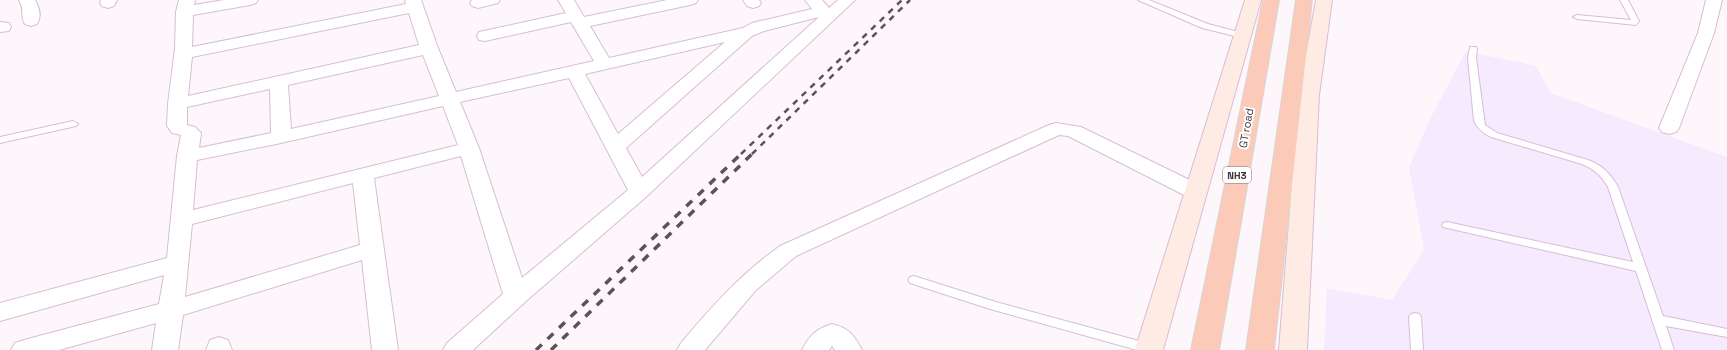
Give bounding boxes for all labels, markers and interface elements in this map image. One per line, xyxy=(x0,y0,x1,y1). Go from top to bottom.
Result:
street label: GT road xyxy=(1236,107,1256,149)
road number: NH3 xyxy=(1223,167,1251,183)

